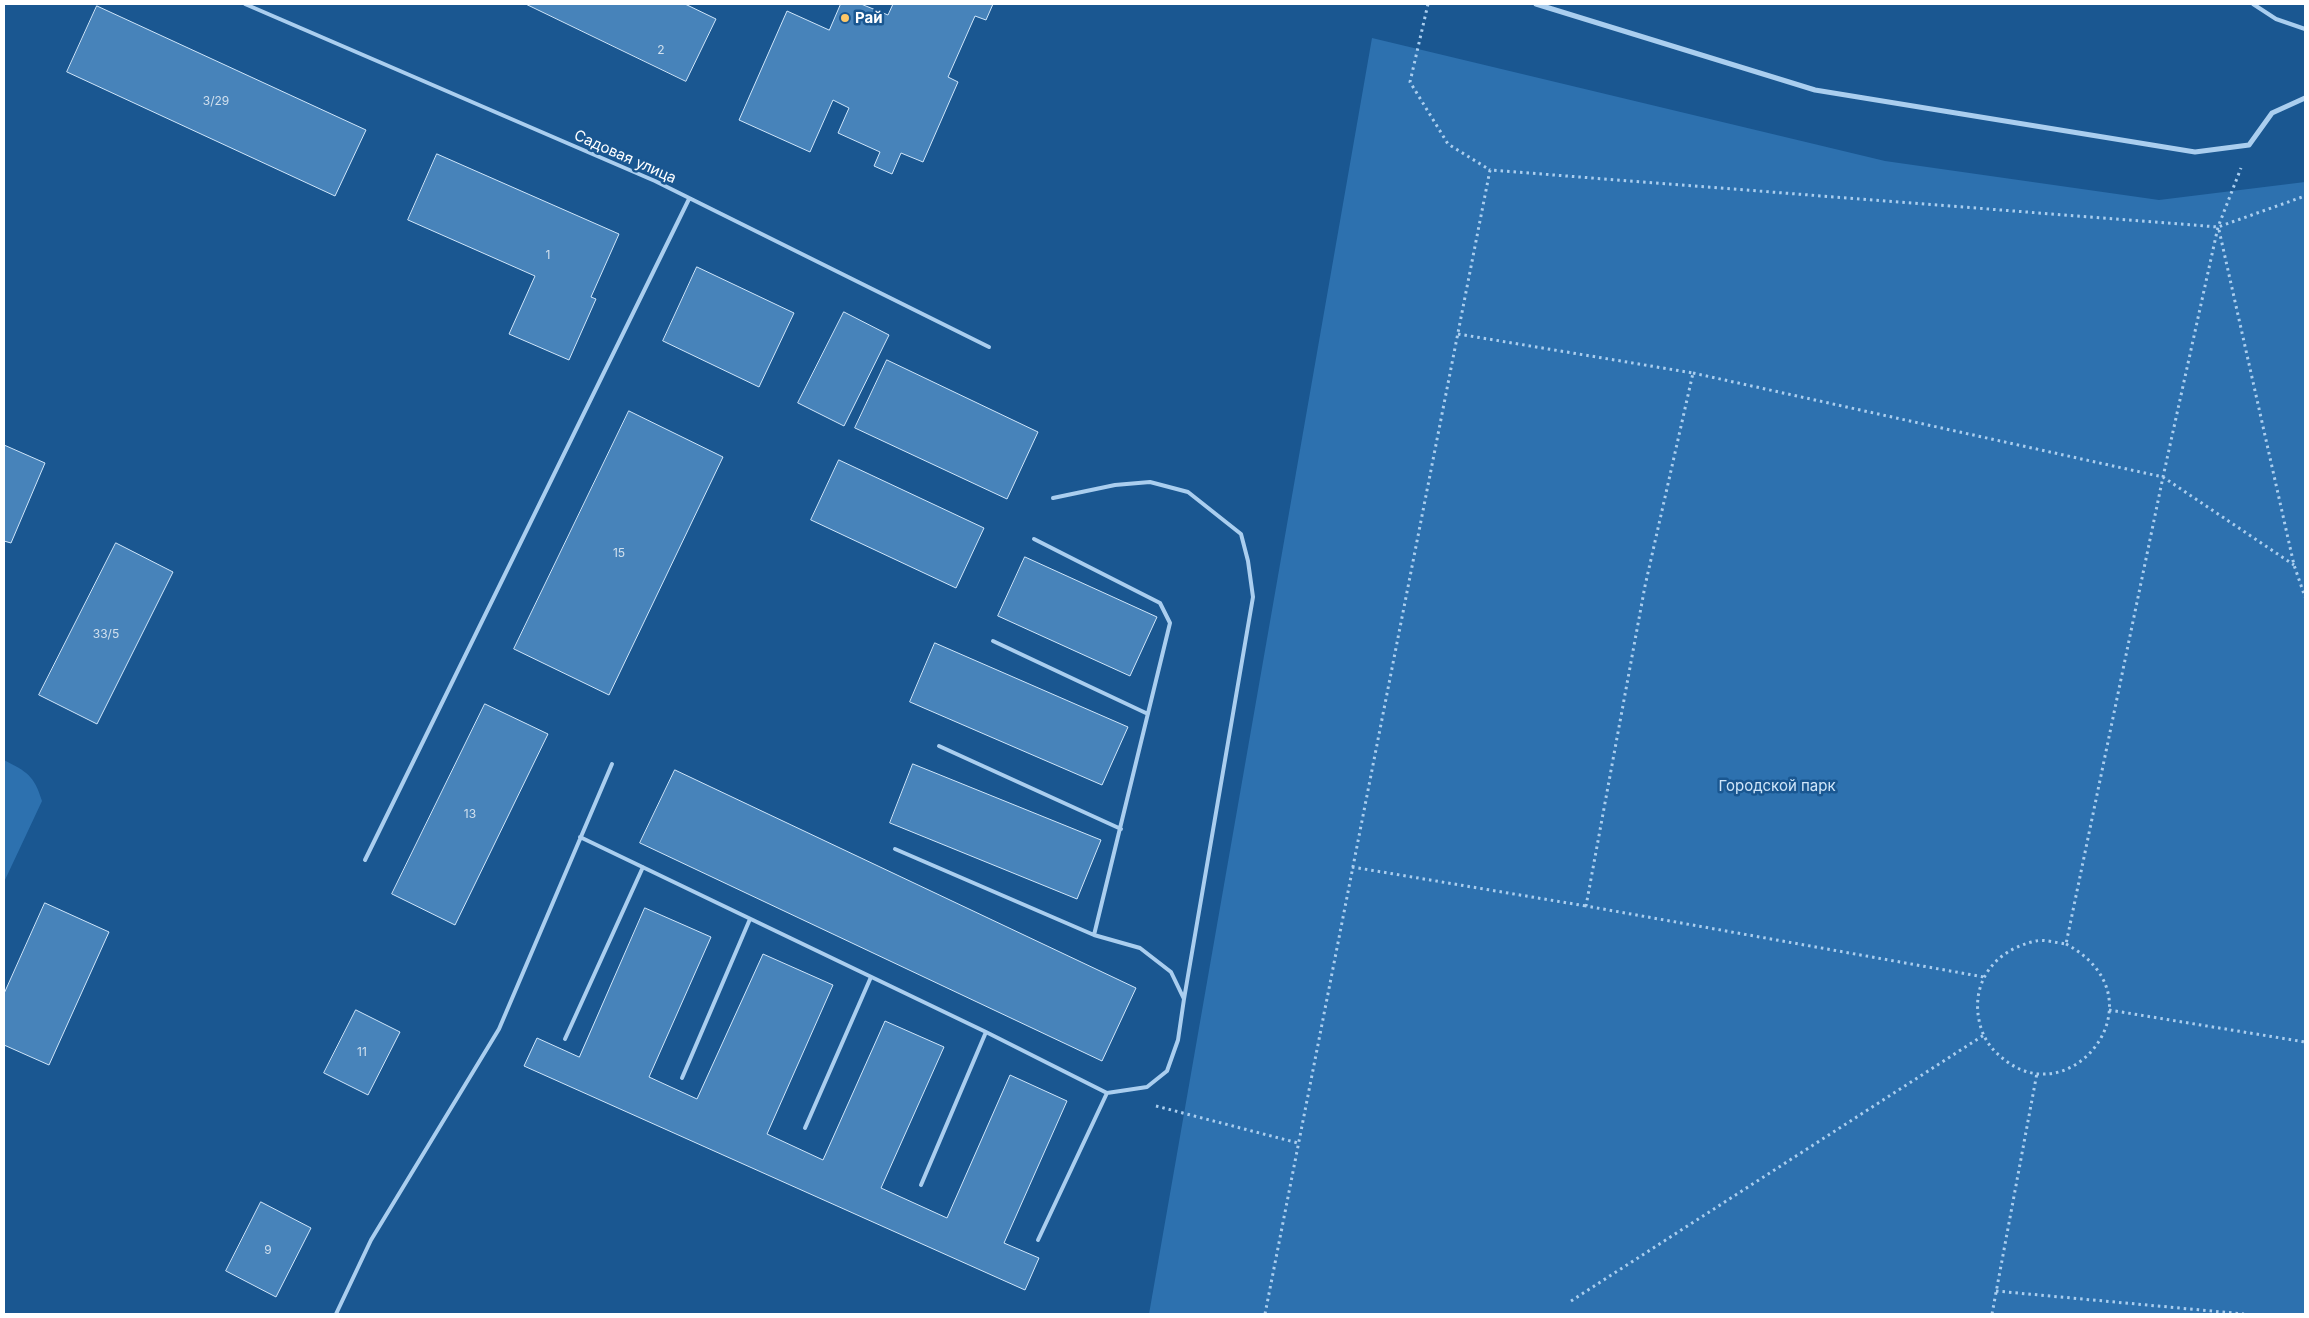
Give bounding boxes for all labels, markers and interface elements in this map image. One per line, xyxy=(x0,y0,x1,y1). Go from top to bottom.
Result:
place label: Рай xyxy=(855,9,883,27)
marker: Рай xyxy=(839,12,851,24)
house number: 2 xyxy=(657,43,665,57)
house number: 3/29 xyxy=(203,94,229,108)
street label: Садовая улица xyxy=(571,126,679,188)
house number: 1 xyxy=(546,248,550,262)
house number: 15 xyxy=(613,546,625,560)
house number: 33/5 xyxy=(93,627,119,641)
park label: Городской парк xyxy=(1718,777,1836,795)
house number: 13 xyxy=(464,807,476,821)
house number: 11 xyxy=(357,1045,367,1059)
house number: 9 xyxy=(264,1243,272,1257)

